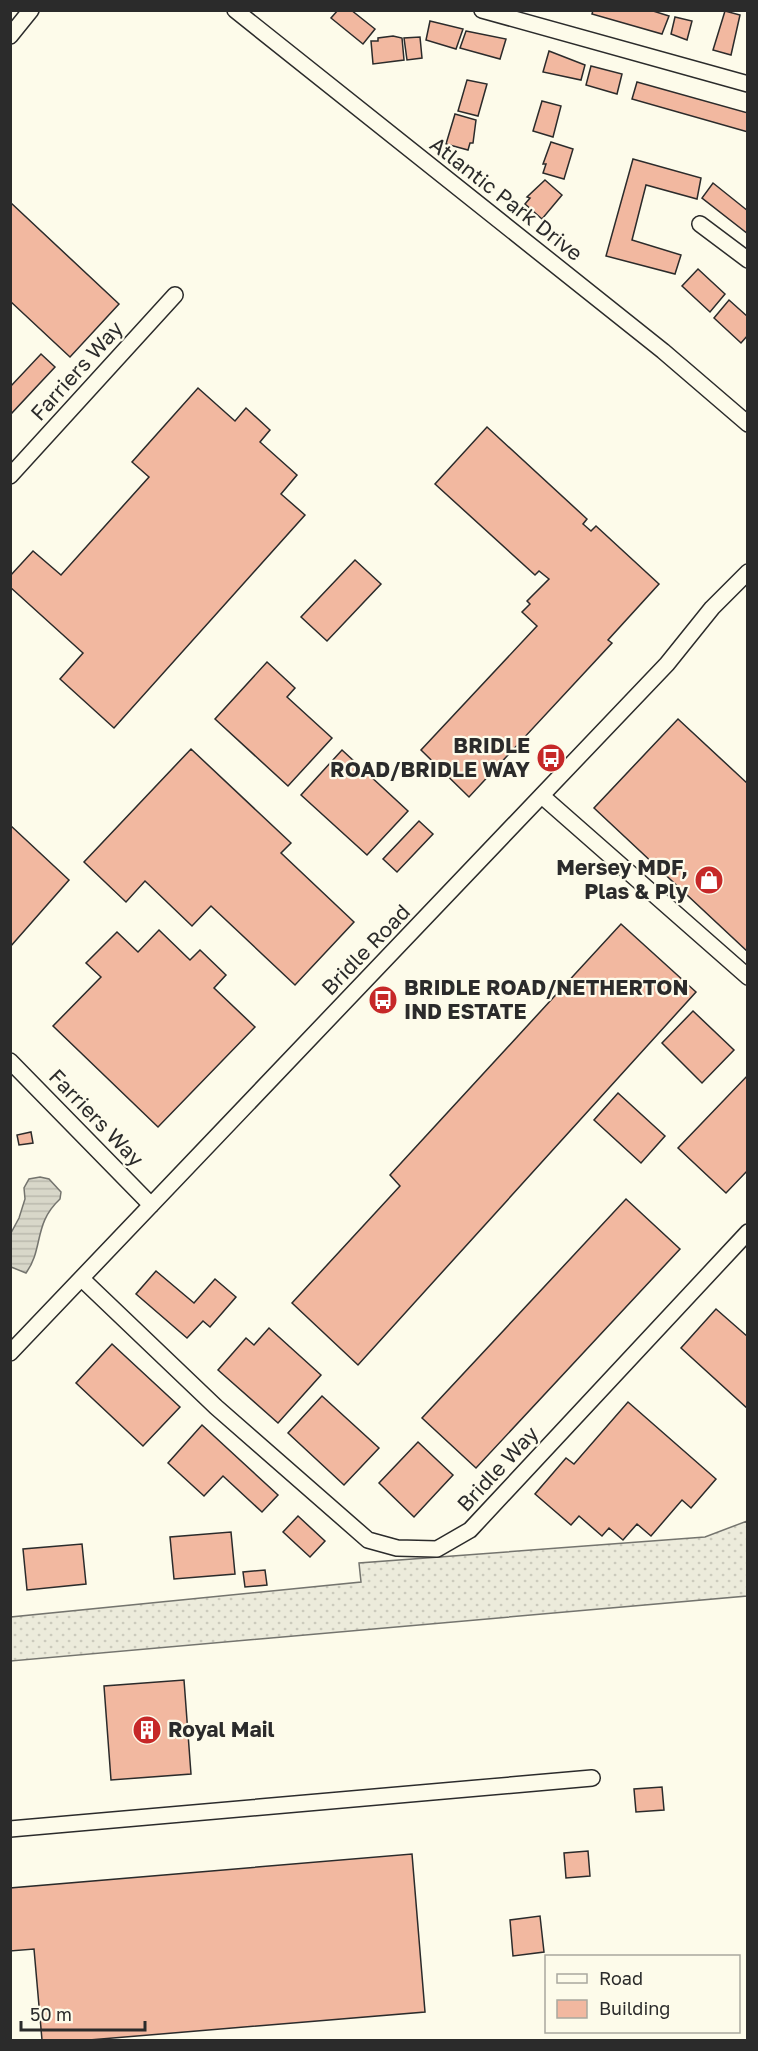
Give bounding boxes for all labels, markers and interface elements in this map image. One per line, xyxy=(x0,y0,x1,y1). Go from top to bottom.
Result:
street label: Atlantic Park Drive xyxy=(425,131,588,266)
street label: Farriers Way xyxy=(25,315,128,426)
place label: BRIDLE ROAD/BRIDLE WAY xyxy=(330,732,530,782)
bus stop icon: BRIDLE ROAD/BRIDLE WAY xyxy=(535,742,567,774)
place label: Mersey MDF, Plas & Ply xyxy=(556,854,688,904)
shop icon: Mersey MDF, Plas & Ply xyxy=(693,864,725,896)
street label: Bridle Road xyxy=(316,898,415,1000)
place label: BRIDLE ROAD/NETHERTON IND ESTATE xyxy=(404,974,688,1024)
bus stop icon: BRIDLE ROAD/NETHERTON IND ESTATE xyxy=(367,984,399,1016)
street label: Farriers Way xyxy=(44,1063,150,1172)
street label: Bridle Way xyxy=(451,1420,544,1516)
building icon: Royal Mail xyxy=(131,1714,163,1746)
place label: Royal Mail xyxy=(168,1716,274,1742)
legend xyxy=(545,1955,740,2033)
text: Road xyxy=(599,1967,643,1989)
scale bar xyxy=(21,1994,146,2032)
text: Building xyxy=(599,1997,670,2019)
text: 50 m xyxy=(30,2003,72,2025)

